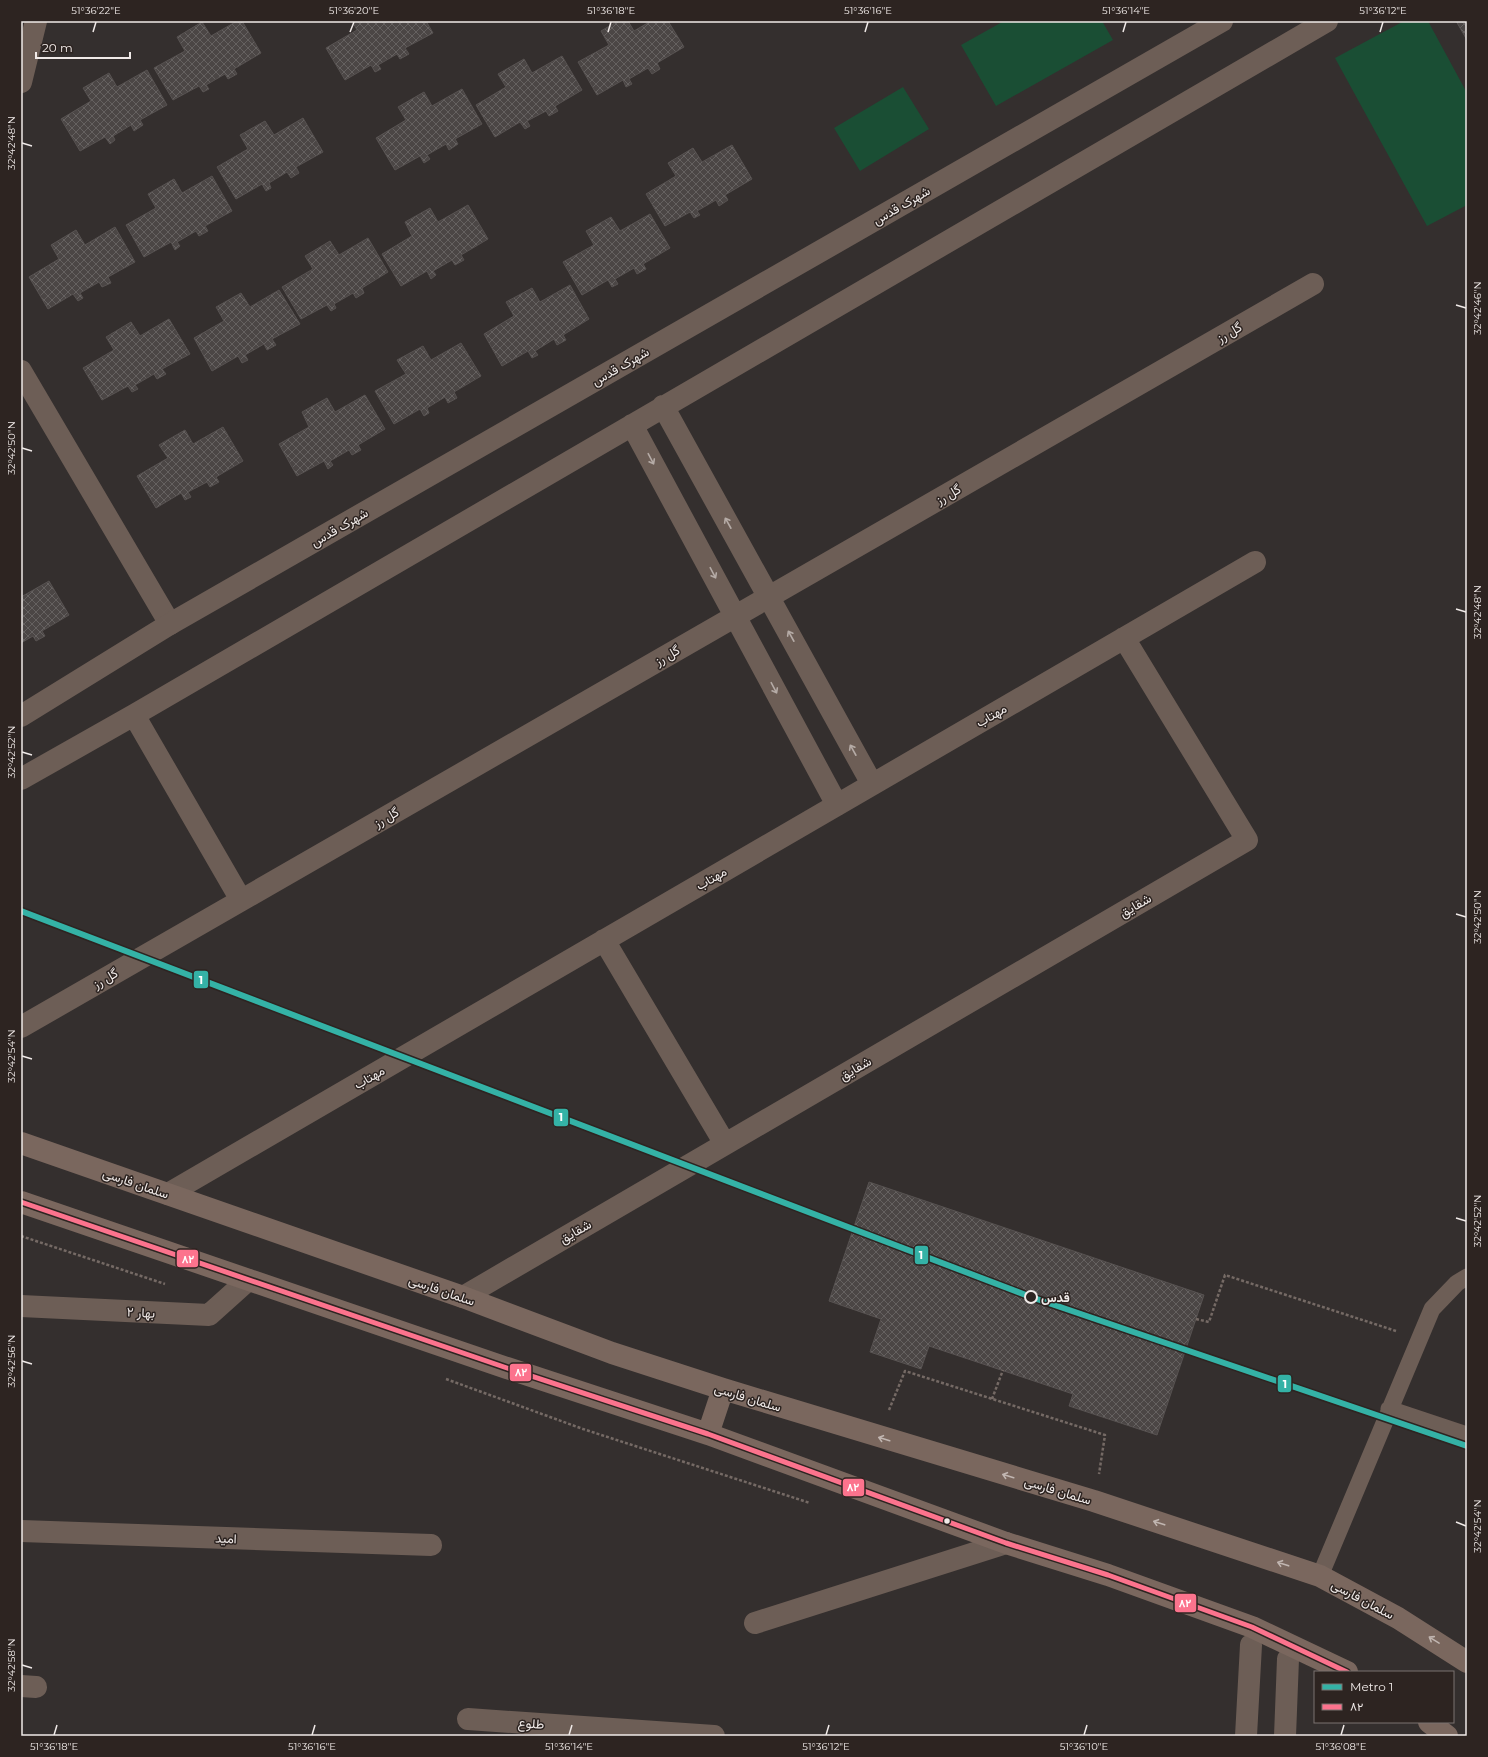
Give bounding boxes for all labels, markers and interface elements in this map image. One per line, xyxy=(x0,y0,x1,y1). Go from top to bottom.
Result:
text: 51°36'22"E xyxy=(71,4,121,17)
text: 51°36'20"E xyxy=(329,4,379,17)
text: 51°36'18"E xyxy=(587,4,635,17)
text: 51°36'16"E xyxy=(844,4,892,17)
text: 51°36'14"E xyxy=(1102,4,1150,17)
text: 51°36'12"E xyxy=(1359,4,1407,17)
scale bar xyxy=(36,34,130,60)
text: 20 m xyxy=(42,40,73,55)
text: 32°42'48"N xyxy=(5,116,18,170)
street label: شهرک قدس xyxy=(869,182,933,229)
text: 32°42'46"N xyxy=(1471,281,1484,335)
street label: گل رز xyxy=(1213,318,1245,347)
street label: شهرک قدس xyxy=(588,343,652,390)
text: 32°42'50"N xyxy=(5,421,18,475)
one-way arrow xyxy=(647,453,655,465)
street label: گل رز xyxy=(932,480,964,509)
street label: شهرک قدس xyxy=(307,504,371,551)
one-way arrow xyxy=(723,517,731,529)
one-way arrow xyxy=(709,567,717,579)
text: 32°42'48"N xyxy=(1471,585,1484,639)
one-way arrow xyxy=(786,630,794,642)
street label: گل رز xyxy=(651,641,683,670)
one-way arrow xyxy=(771,681,778,693)
street label: مهتاب xyxy=(973,700,1010,731)
text: 32°42'52"N xyxy=(5,726,18,778)
one-way arrow xyxy=(849,744,857,756)
street label: گل رز xyxy=(370,803,402,832)
street label: مهتاب xyxy=(693,863,730,894)
street label: شقايق xyxy=(1116,890,1154,921)
text: 32°42'50"N xyxy=(1471,890,1484,944)
street label: گل رز xyxy=(89,964,121,993)
line badge: 1 xyxy=(193,970,209,989)
text: 1 xyxy=(199,973,203,987)
text: 32°42'54"N xyxy=(5,1029,18,1083)
street label: شقايق xyxy=(836,1053,874,1084)
street label: مهتاب xyxy=(351,1062,388,1093)
line badge: 1 xyxy=(553,1108,569,1127)
text: 1 xyxy=(559,1110,563,1124)
street label: سلمان فارسی xyxy=(100,1164,171,1203)
text: 32°42'52"N xyxy=(1471,1195,1484,1247)
street label: شقايق xyxy=(556,1216,594,1247)
line badge: 1 xyxy=(914,1245,929,1265)
text: 1 xyxy=(919,1248,923,1262)
line badge: ۸۲ xyxy=(176,1249,199,1268)
text: ۸۲ xyxy=(182,1252,194,1266)
street label: سلمان فارسی xyxy=(406,1271,477,1310)
place label: قدس xyxy=(1041,1289,1070,1305)
marker: قدس xyxy=(1024,1290,1038,1304)
street label: بهار ۲ xyxy=(126,1303,156,1322)
text: 32°42'56"N xyxy=(5,1335,18,1387)
line badge: ۸۲ xyxy=(509,1363,532,1382)
text: ۸۲ xyxy=(515,1365,527,1379)
line badge: 1 xyxy=(1277,1374,1292,1393)
text: 1 xyxy=(1283,1377,1287,1391)
street label: سلمان فارسی xyxy=(712,1379,783,1416)
one-way arrow xyxy=(877,1435,890,1442)
one-way arrow xyxy=(1002,1472,1015,1479)
street label: سلمان فارسی xyxy=(1022,1472,1093,1509)
line badge: ۸۲ xyxy=(842,1478,865,1497)
text: ۸۲ xyxy=(847,1480,859,1494)
text: 32°42'54"N xyxy=(1471,1499,1484,1553)
unlabelled marker xyxy=(942,1516,952,1526)
one-way arrow xyxy=(1153,1519,1166,1526)
street label: امید xyxy=(215,1530,237,1546)
one-way arrow xyxy=(1276,1560,1289,1567)
street label: سلمان فارسی xyxy=(1328,1576,1397,1623)
line badge: ۸۲ xyxy=(1174,1593,1197,1613)
text: ۸۲ xyxy=(1179,1596,1191,1610)
one-way arrow xyxy=(1428,1636,1440,1644)
text: 32°42'58"N xyxy=(5,1638,18,1692)
legend xyxy=(1314,1671,1454,1723)
text: Metro 1 xyxy=(1350,1679,1393,1694)
text: ۸۲ xyxy=(1350,1699,1363,1714)
street label: طلوع xyxy=(517,1714,545,1734)
text: 51°36'18"E xyxy=(30,1740,78,1753)
text: 51°36'16"E xyxy=(288,1740,336,1753)
text: 51°36'14"E xyxy=(545,1740,593,1753)
text: 51°36'12"E xyxy=(802,1740,850,1753)
text: 51°36'10"E xyxy=(1060,1740,1109,1753)
text: 51°36'08"E xyxy=(1316,1740,1367,1753)

